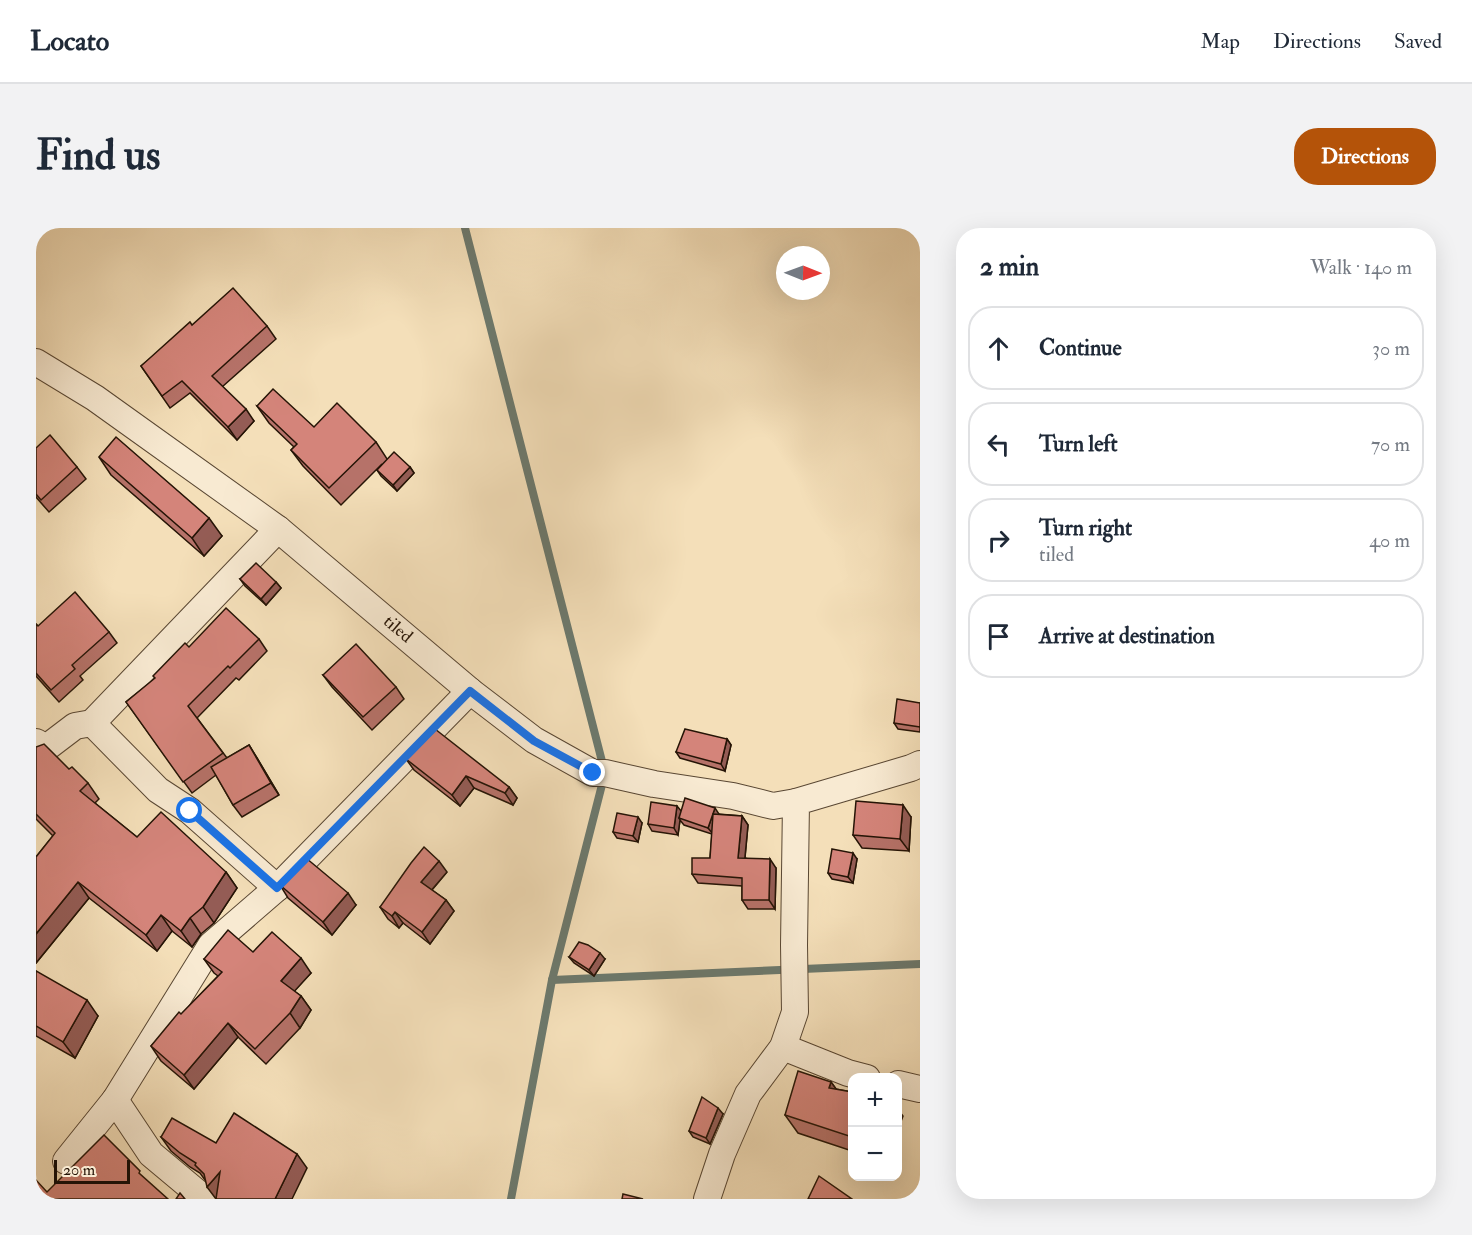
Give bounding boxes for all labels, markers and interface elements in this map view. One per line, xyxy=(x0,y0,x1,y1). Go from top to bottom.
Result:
text: Locato xyxy=(30,24,109,59)
text: Map xyxy=(1200,28,1240,55)
text: Directions xyxy=(1273,28,1361,55)
text: Saved xyxy=(1394,28,1442,55)
button: Directions xyxy=(1294,128,1436,185)
text: Find us xyxy=(36,130,160,182)
north arrow xyxy=(776,246,830,300)
text: 2 min xyxy=(980,251,1039,283)
text: Walk · 140 m xyxy=(1310,255,1412,280)
icon: ahead xyxy=(982,332,1015,365)
text: Continue xyxy=(1039,334,1122,362)
text: 30 m xyxy=(1372,336,1410,361)
icon: left xyxy=(982,428,1015,461)
text: Turn left xyxy=(1039,430,1118,458)
text: 70 m xyxy=(1371,432,1410,457)
text: Turn right xyxy=(1039,514,1132,542)
icon: right xyxy=(982,524,1015,557)
text: 40 m xyxy=(1369,528,1410,553)
text: tiled xyxy=(1039,542,1074,567)
street label: tiled xyxy=(379,610,418,648)
icon: arrive xyxy=(982,620,1015,653)
text: Arrive at destination xyxy=(1039,622,1215,650)
route end xyxy=(579,759,605,785)
route start xyxy=(176,797,202,823)
map controls xyxy=(848,1073,902,1181)
button: + xyxy=(848,1073,902,1127)
button: − xyxy=(848,1127,902,1181)
scale bar xyxy=(54,1157,130,1184)
text: 20 m xyxy=(63,1160,95,1180)

